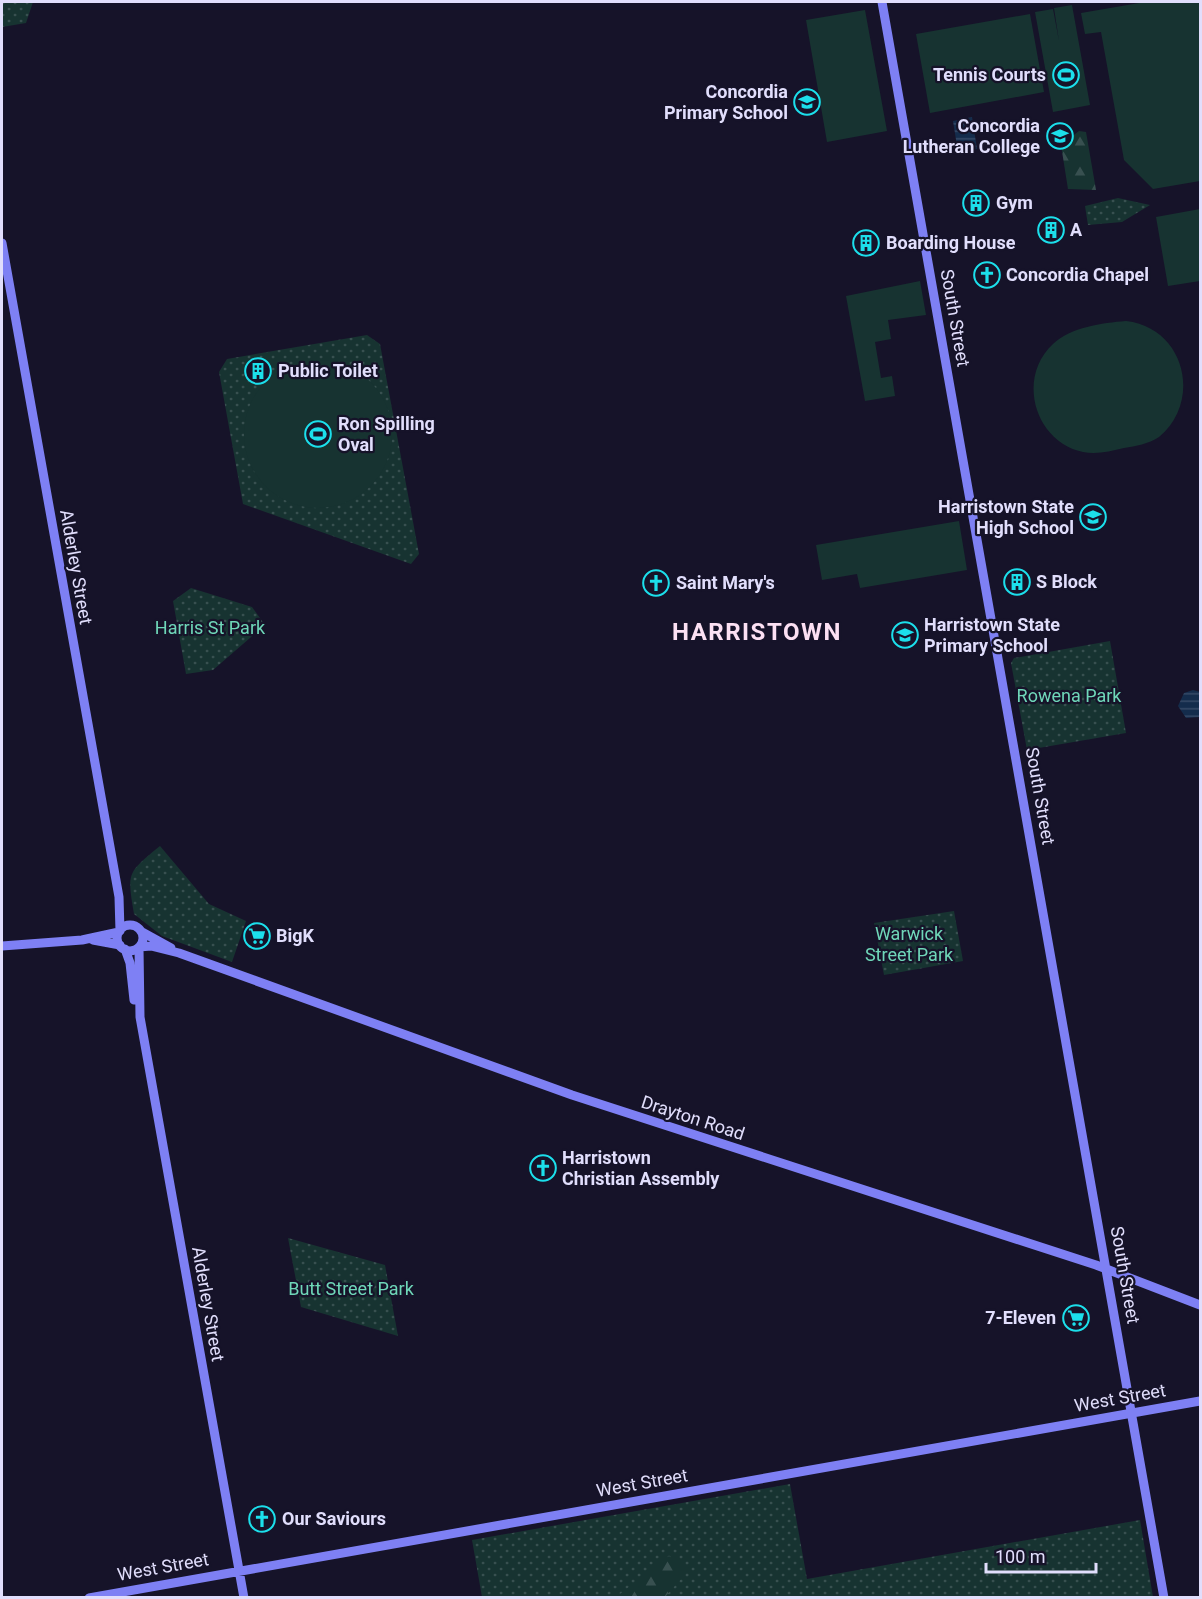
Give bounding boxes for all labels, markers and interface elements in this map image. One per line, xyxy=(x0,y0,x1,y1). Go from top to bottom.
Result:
sports icon: Tennis Courts xyxy=(1051,60,1081,90)
place label: Tennis Courts xyxy=(933,64,1046,85)
place label: Concordia Primary School xyxy=(664,81,788,123)
school or university icon: Concordia Primary School xyxy=(792,87,822,117)
place label: Concordia Lutheran College xyxy=(903,115,1040,157)
school or university icon: Concordia Lutheran College xyxy=(1045,121,1075,151)
building icon: Gym xyxy=(961,188,991,218)
place label: Gym xyxy=(996,192,1033,213)
building icon: A xyxy=(1036,215,1066,245)
place label: A xyxy=(1070,219,1083,240)
building icon: Boarding House xyxy=(851,228,881,258)
place label: Boarding House xyxy=(886,232,1016,253)
church icon: Concordia Chapel xyxy=(972,260,1002,290)
place label: Concordia Chapel xyxy=(1006,264,1149,285)
street label: South Street xyxy=(937,268,974,368)
building icon: Public Toilet xyxy=(243,356,273,386)
place label: Public Toilet xyxy=(278,360,378,381)
place label: Ron Spilling Oval xyxy=(338,413,435,455)
sports icon: Ron Spilling Oval xyxy=(303,419,333,449)
place label: Harristown State High School xyxy=(938,496,1074,538)
school or university icon: Harristown State High School xyxy=(1078,502,1108,532)
street label: Alderley Street xyxy=(56,508,97,626)
building icon: S Block xyxy=(1002,567,1032,597)
church icon: Saint Mary's xyxy=(641,568,671,598)
place label: S Block xyxy=(1036,571,1097,592)
place label: Saint Mary's xyxy=(676,572,775,593)
place label: Harristown State Primary School xyxy=(924,614,1060,656)
park label: Harris St Park xyxy=(155,617,266,638)
district label: HARRISTOWN xyxy=(672,618,842,646)
school or university icon: Harristown State Primary School xyxy=(890,620,920,650)
park label: Rowena Park xyxy=(1017,685,1122,706)
street label: South Street xyxy=(1022,746,1059,846)
supermarket icon: BigK xyxy=(242,921,272,951)
park label: Warwick Street Park xyxy=(865,923,954,965)
place label: BigK xyxy=(276,925,315,946)
street label: Drayton Road xyxy=(639,1091,747,1144)
place label: Harristown Christian Assembly xyxy=(562,1147,720,1189)
church icon: Harristown Christian Assembly xyxy=(528,1153,558,1183)
street label: South Street xyxy=(1107,1225,1144,1325)
street label: Alderley Street xyxy=(188,1245,229,1363)
park label: Butt Street Park xyxy=(288,1278,415,1299)
supermarket icon: 7-Eleven xyxy=(1061,1303,1091,1333)
place label: 7-Eleven xyxy=(985,1307,1056,1328)
street label: West Street xyxy=(1073,1379,1167,1416)
street label: West Street xyxy=(595,1464,689,1501)
church icon: Our Saviours xyxy=(247,1504,277,1534)
place label: Our Saviours xyxy=(282,1508,386,1529)
scale bar xyxy=(986,1536,1096,1574)
text: 100 m xyxy=(995,1546,1046,1567)
street label: West Street xyxy=(116,1548,210,1585)

